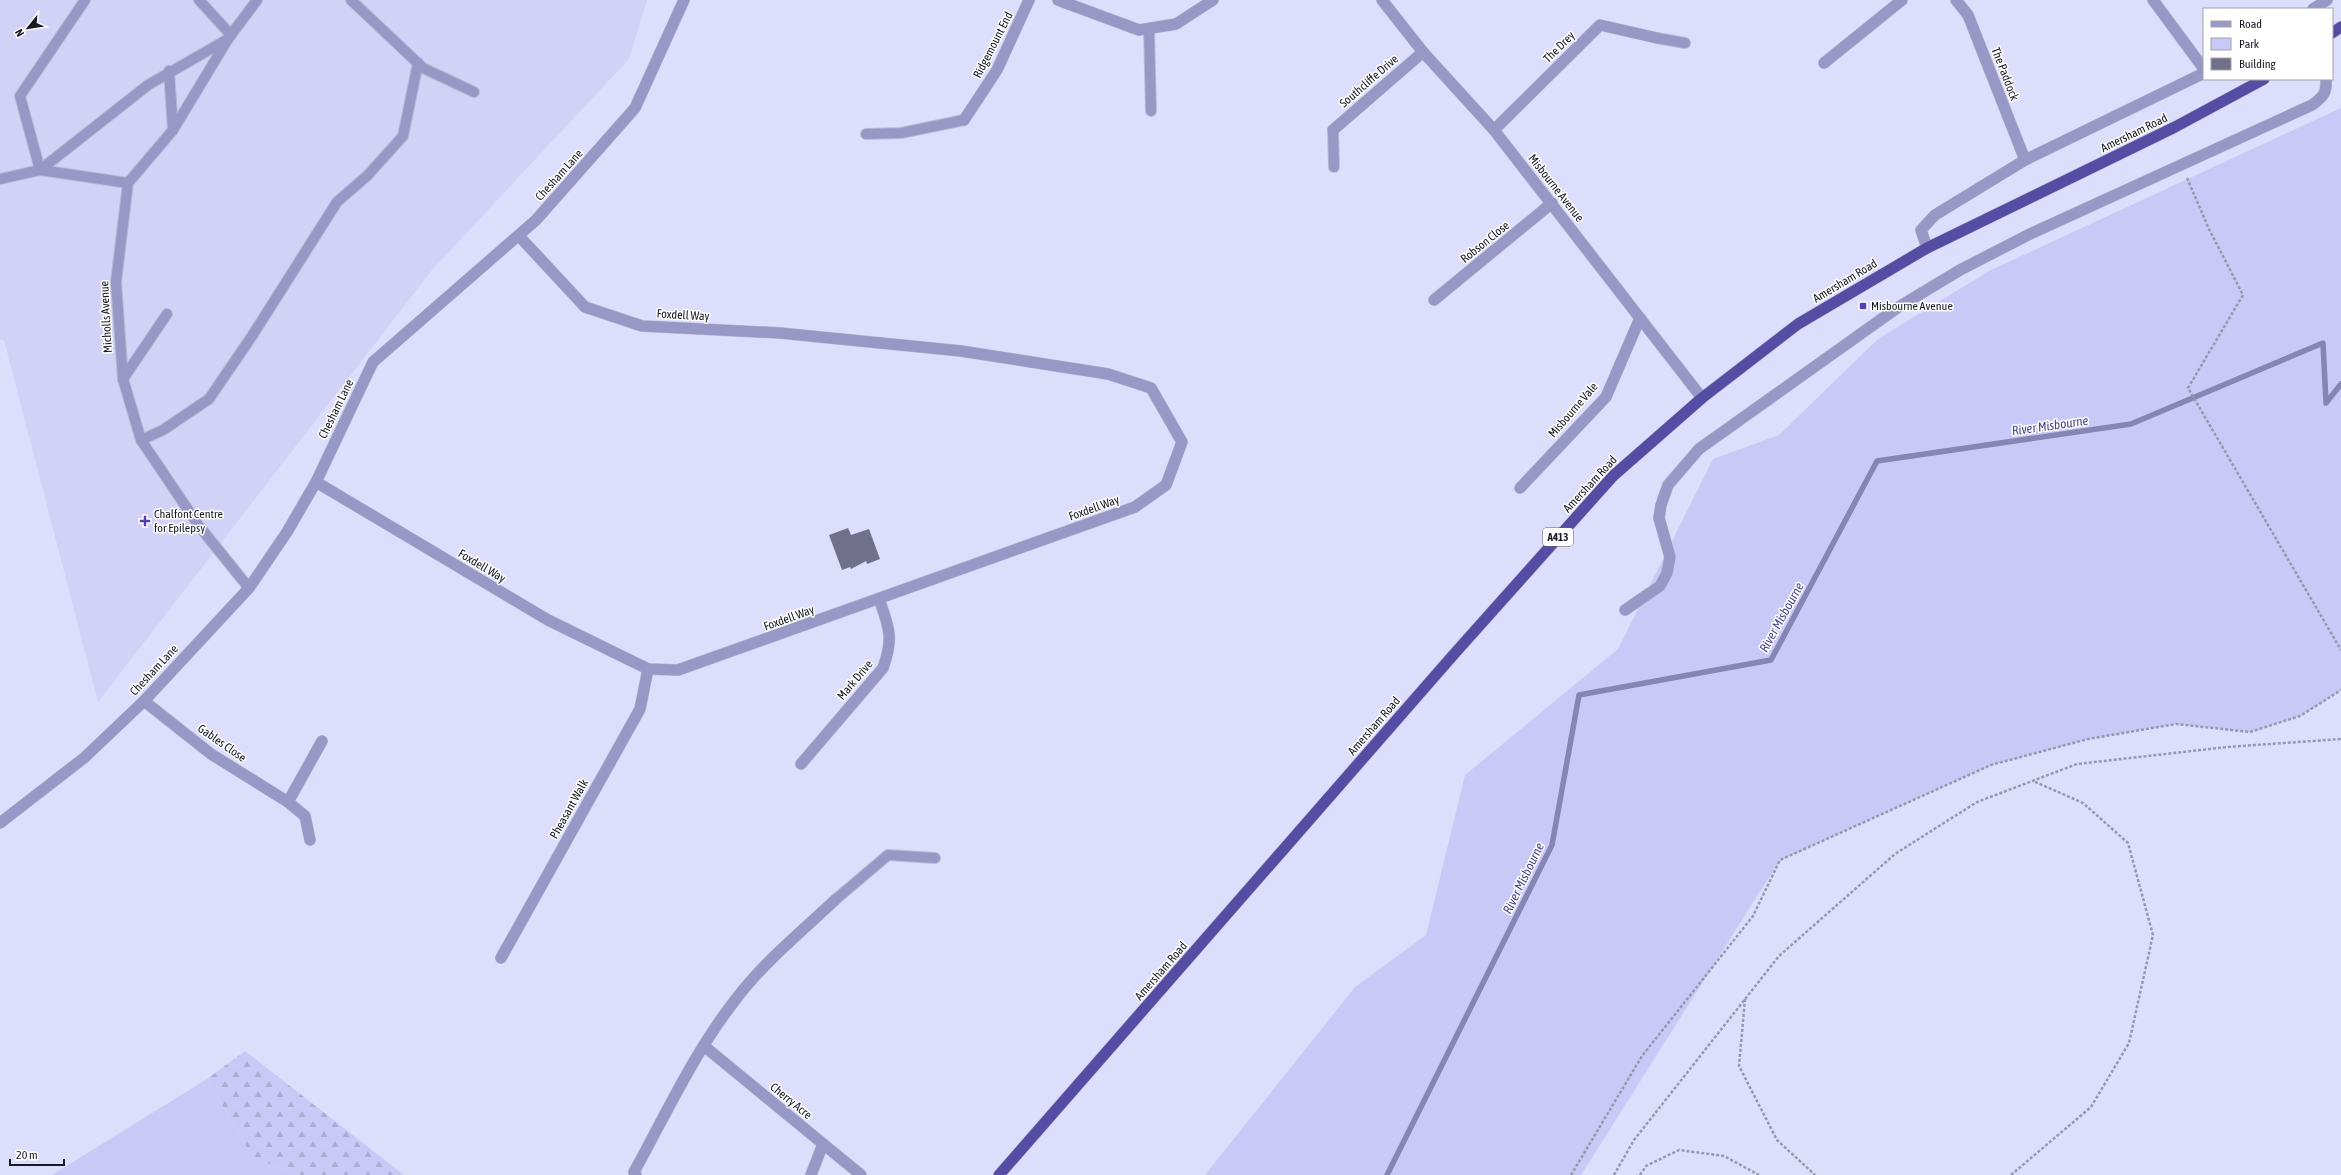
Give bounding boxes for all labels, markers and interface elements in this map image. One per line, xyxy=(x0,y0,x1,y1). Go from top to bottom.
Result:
north arrow xyxy=(8,8,48,48)
legend xyxy=(2203,8,2333,80)
street label: Ridgemount End xyxy=(970,10,1016,80)
text: Road xyxy=(2239,17,2262,31)
text: N xyxy=(13,27,26,39)
street label: The Drey xyxy=(1540,28,1578,66)
text: Park xyxy=(2239,37,2260,51)
street label: The Paddock xyxy=(1988,45,2022,103)
street label: Southcliffe Drive xyxy=(1337,52,1401,110)
text: Building xyxy=(2239,57,2277,71)
street label: Amersham Road xyxy=(2098,111,2170,155)
street label: Chesham Lane xyxy=(532,147,586,203)
street label: Misbourne Avenue xyxy=(1525,151,1587,225)
street label: Robson Close xyxy=(1458,218,1512,266)
street label: Amersham Road xyxy=(1810,256,1880,306)
street label: Micholls Avenue xyxy=(97,281,115,353)
place label: Misbourne Avenue xyxy=(1871,299,1953,313)
marker: Misbourne Avenue xyxy=(1858,301,1868,311)
street label: Foxdell Way xyxy=(656,307,710,323)
street label: Chesham Lane xyxy=(316,377,356,441)
street label: Misbourne Vale xyxy=(1545,380,1601,440)
water label: River Misbourne xyxy=(2011,413,2089,438)
street label: Amersham Road xyxy=(1560,453,1620,515)
street label: Foxdell Way xyxy=(1067,492,1121,524)
place label: Chalfont Centre for Epilepsy xyxy=(154,507,223,535)
marker: Chalfont Centre for Epilepsy xyxy=(139,515,151,527)
road number: A413 xyxy=(1543,528,1573,546)
street label: Foxdell Way xyxy=(456,546,508,586)
water label: River Misbourne xyxy=(1756,580,1807,655)
street label: Foxdell Way xyxy=(762,602,816,634)
street label: Chesham Lane xyxy=(127,642,181,698)
street label: Mark Drive xyxy=(834,657,876,703)
street label: Amersham Road xyxy=(1345,694,1403,758)
street label: Gables Close xyxy=(195,721,249,765)
street label: Pheasant Walk xyxy=(547,776,591,841)
water label: River Misbourne xyxy=(1500,840,1547,916)
street label: Amersham Road xyxy=(1132,939,1190,1003)
street label: Cherry Acre xyxy=(767,1080,815,1122)
scale bar xyxy=(10,1141,64,1167)
text: 20 m xyxy=(16,1148,38,1162)

